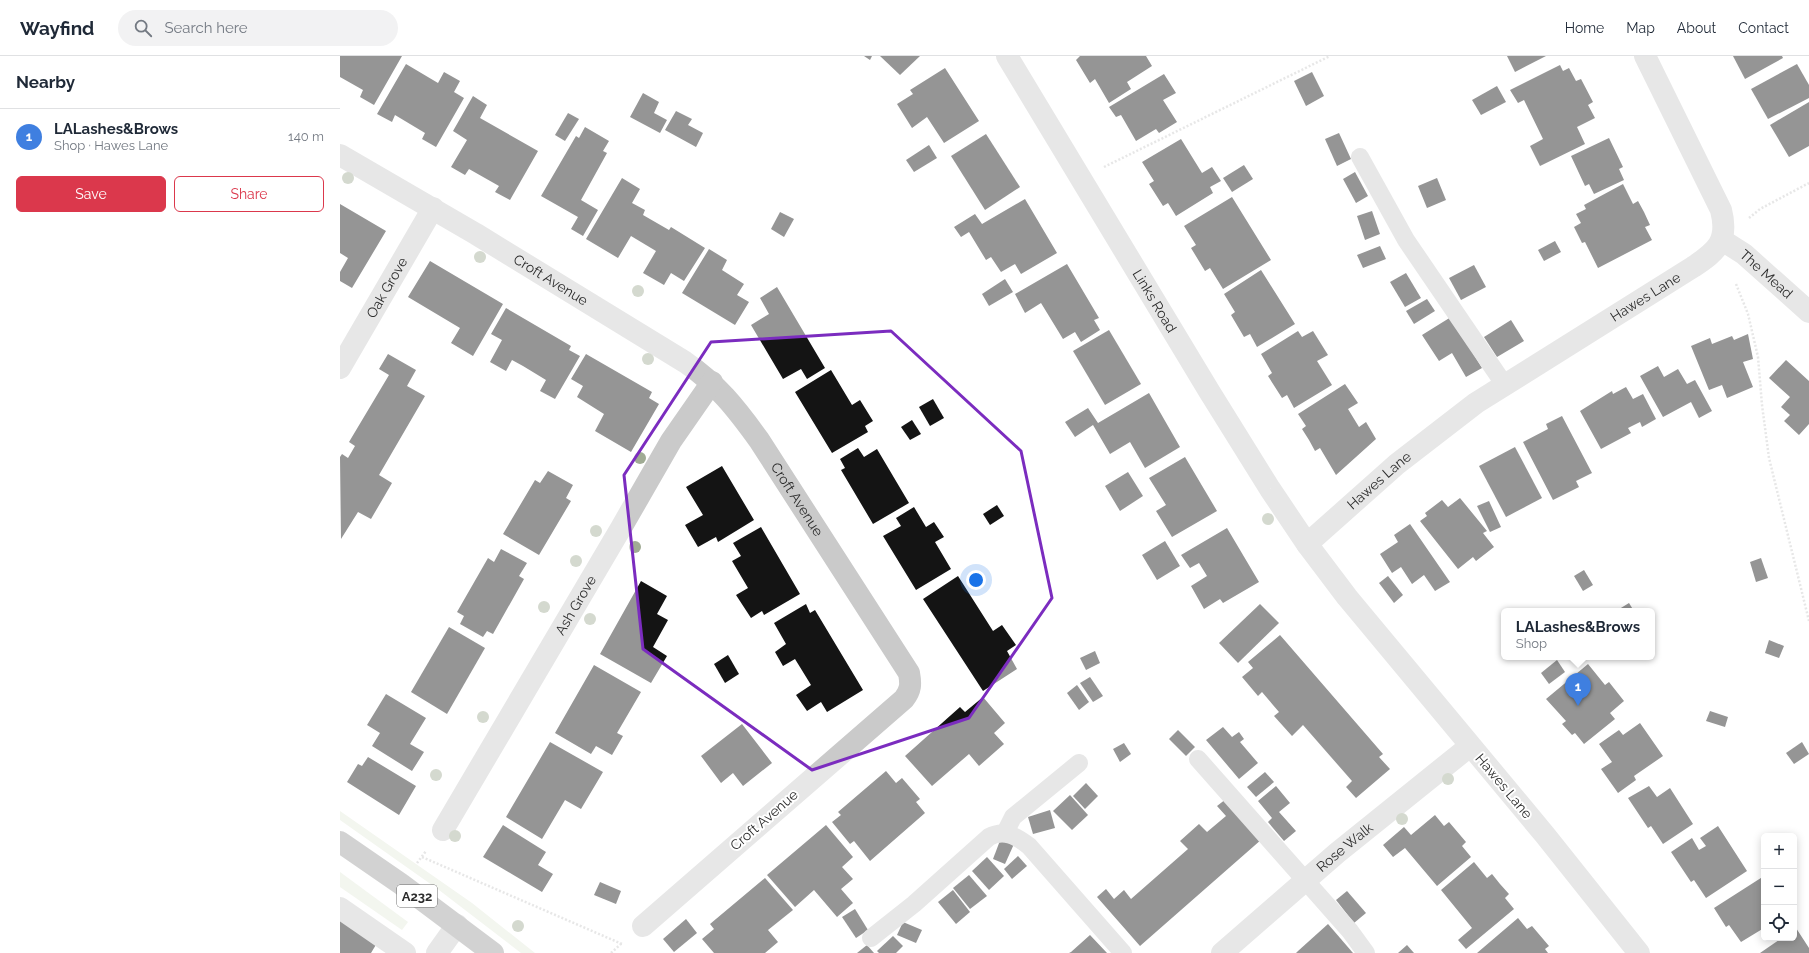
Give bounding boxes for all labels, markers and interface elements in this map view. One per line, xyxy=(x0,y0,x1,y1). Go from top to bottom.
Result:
search box xyxy=(118,10,398,46)
text: Wayfind xyxy=(20,17,94,39)
icon: search xyxy=(132,17,154,39)
text: Search here xyxy=(164,19,248,37)
text: Home xyxy=(1565,20,1604,36)
text: Map xyxy=(1626,20,1655,36)
text: About xyxy=(1677,20,1716,36)
text: Contact xyxy=(1738,20,1789,36)
text: Nearby xyxy=(16,72,75,92)
text: LALashes&Brows xyxy=(54,120,178,138)
text: 1 xyxy=(26,129,32,144)
text: 140 m xyxy=(288,129,324,144)
text: Shop · Hawes Lane xyxy=(54,138,168,153)
button: Save xyxy=(16,176,166,212)
button: Share xyxy=(174,176,324,212)
street label: The Mead xyxy=(1737,246,1796,302)
street label: Croft Avenue xyxy=(511,251,591,309)
street label: Oak Grove xyxy=(363,254,411,321)
street label: Links Road xyxy=(1130,266,1180,335)
street label: Hawes Lane xyxy=(1607,269,1683,325)
street label: Hawes Lane xyxy=(1344,448,1414,513)
street label: Croft Avenue xyxy=(768,460,827,539)
your location xyxy=(966,570,986,590)
street label: Ash Grove xyxy=(552,573,599,638)
popup xyxy=(1501,608,1655,660)
text: LALashes&Brows xyxy=(1516,618,1640,636)
text: Shop xyxy=(1516,636,1547,651)
pin: 1 xyxy=(1565,673,1591,706)
street label: Hawes Lane xyxy=(1472,750,1536,822)
street label: Croft Avenue xyxy=(727,786,801,854)
street label: Rose Walk xyxy=(1313,819,1376,875)
map controls xyxy=(1761,833,1797,941)
button: + xyxy=(1761,833,1797,869)
button: − xyxy=(1761,869,1797,905)
road number: A232 xyxy=(397,885,437,907)
button: locate xyxy=(1761,905,1797,941)

